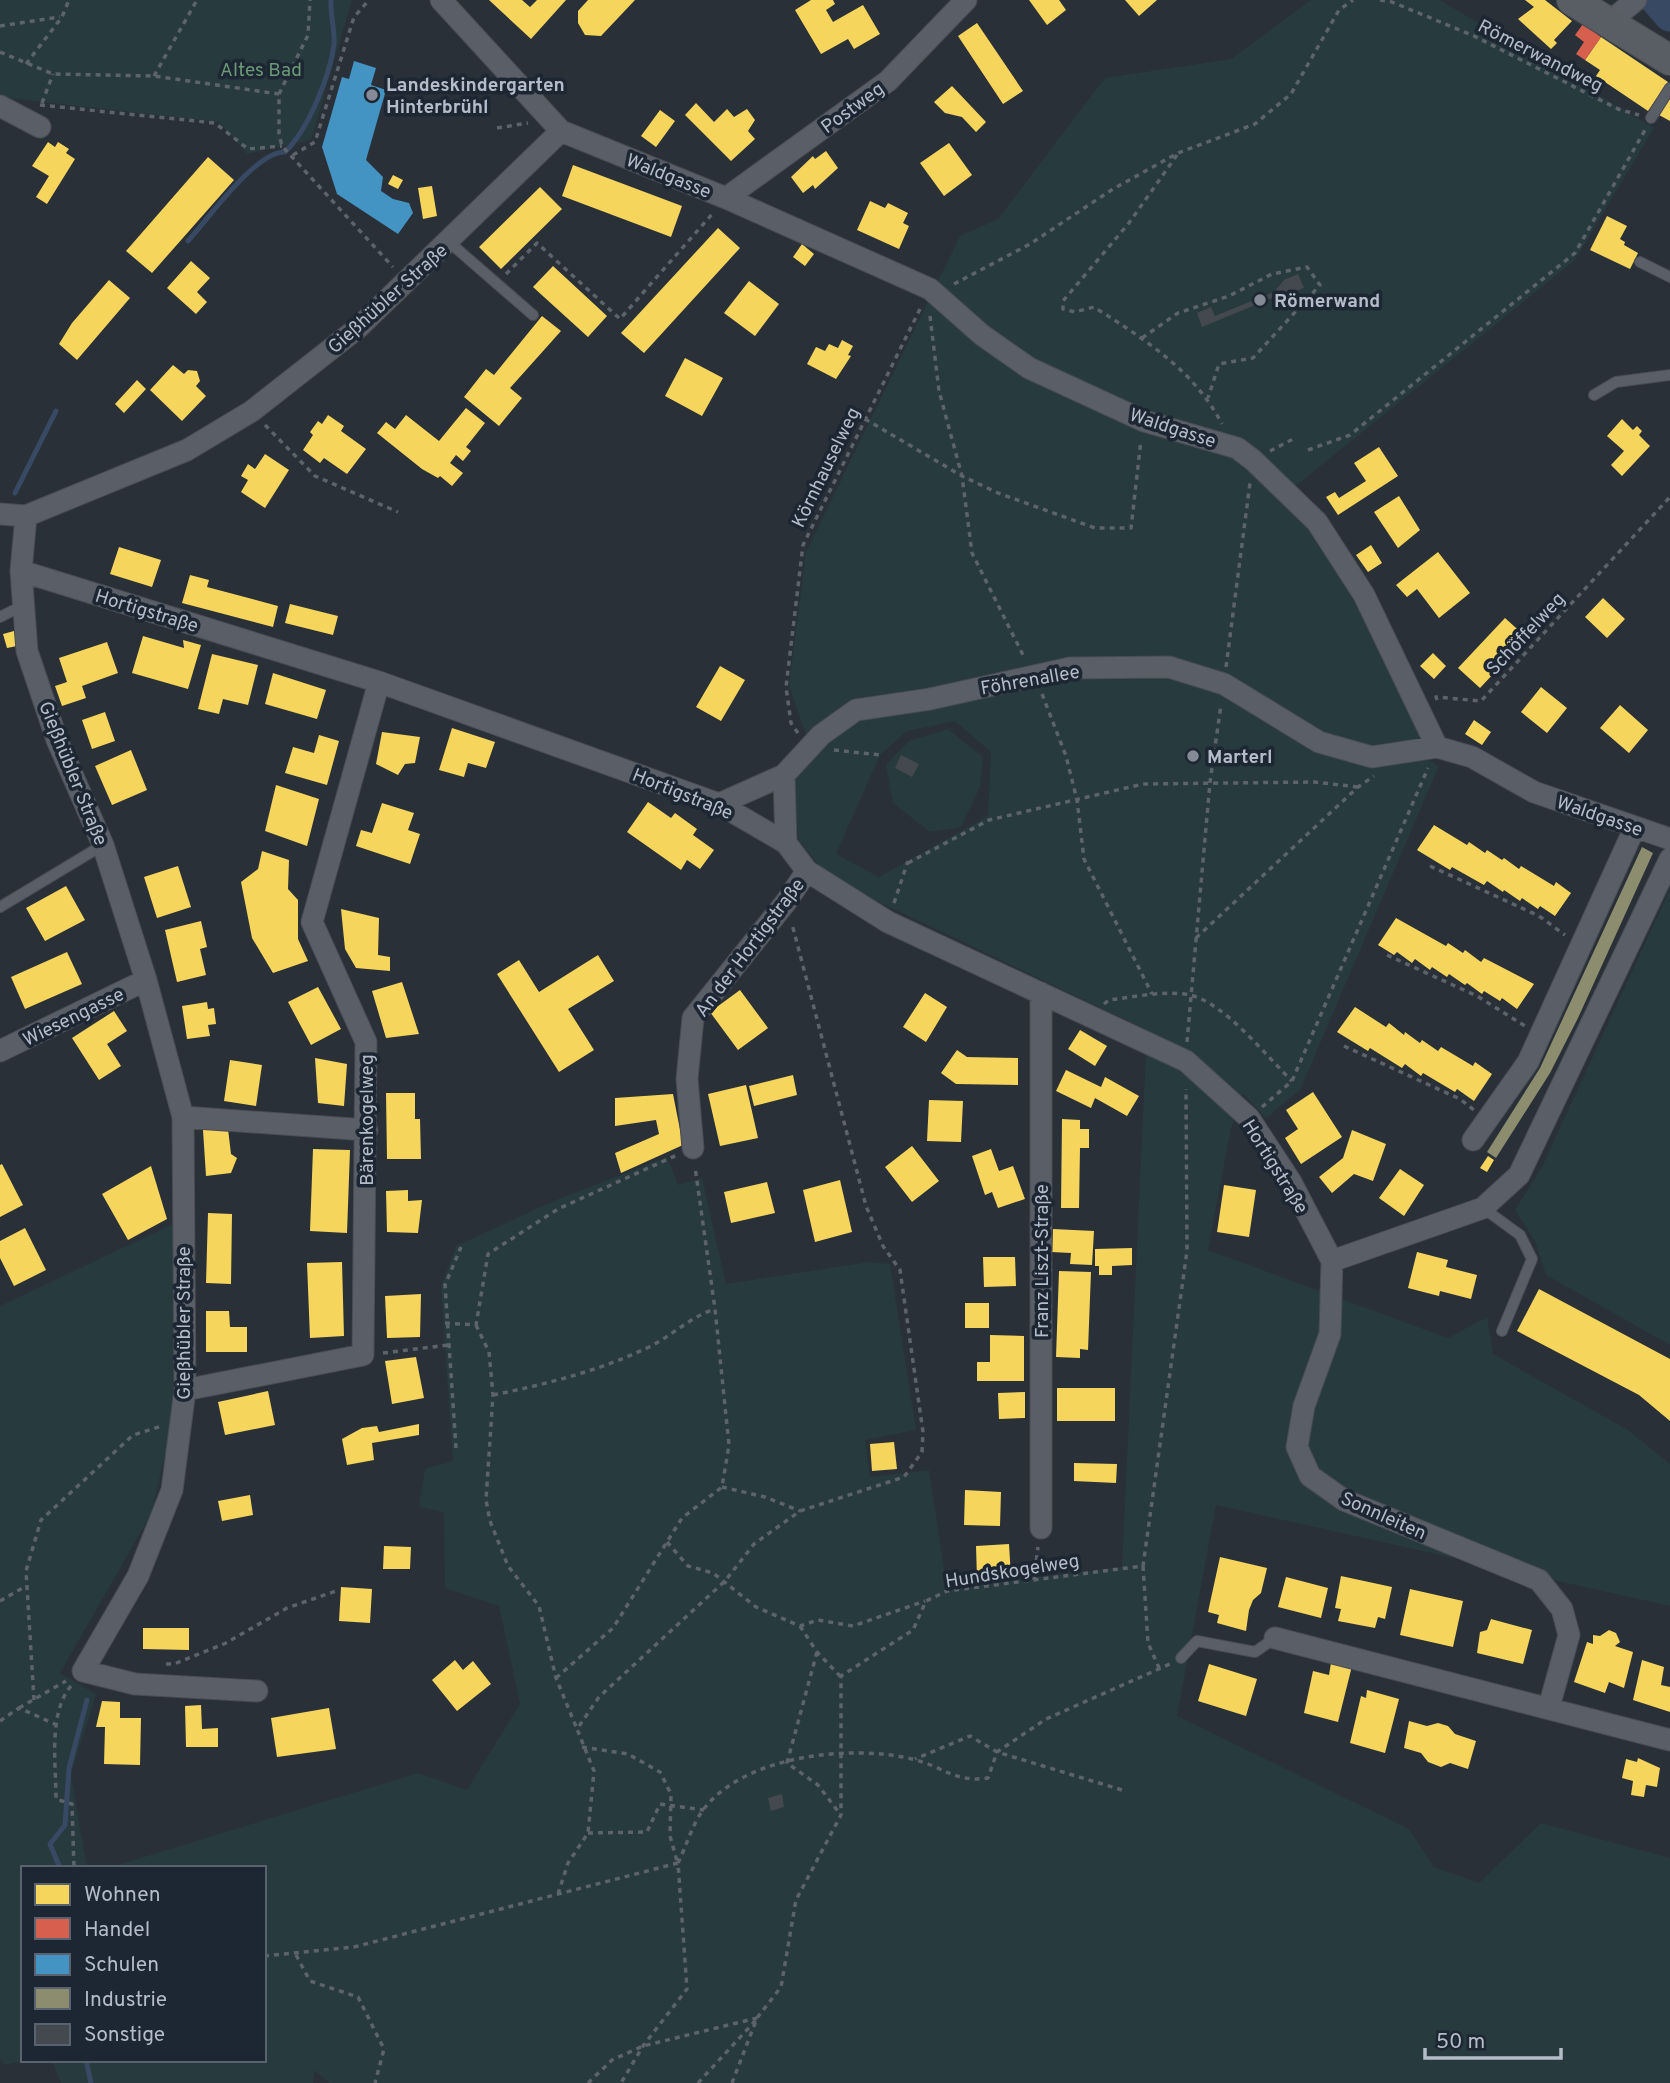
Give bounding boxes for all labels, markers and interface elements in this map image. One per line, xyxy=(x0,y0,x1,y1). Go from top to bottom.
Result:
street label: Römerwandweg xyxy=(1473,15,1607,99)
park label: Altes Bad xyxy=(220,59,302,83)
place label: Landeskindergarten Hinterbrühl xyxy=(386,74,565,120)
street label: Postweg xyxy=(817,78,890,140)
marker: Landeskindergarten Hinterbrühl xyxy=(364,87,380,103)
street label: Waldgasse xyxy=(622,149,714,205)
street label: Gießhübler Straße xyxy=(323,239,453,360)
place label: Römerwand xyxy=(1274,290,1380,314)
marker: Römerwand xyxy=(1252,292,1268,308)
street label: Körnhauselweg xyxy=(787,404,866,532)
street label: Waldgasse xyxy=(1126,404,1219,454)
street label: Hortigstraße xyxy=(92,585,201,639)
street label: Schöffelweg xyxy=(1482,588,1571,681)
street label: Föhrenallee xyxy=(979,660,1082,701)
street label: Gießhübler Straße xyxy=(32,698,112,849)
place label: Marterl xyxy=(1207,746,1272,770)
marker: Marterl xyxy=(1185,748,1201,764)
street label: Hortigstraße xyxy=(628,764,736,826)
street label: Waldgasse xyxy=(1553,791,1646,843)
street label: An der Hortigstraße xyxy=(691,874,811,1022)
street label: Wiesengasse xyxy=(19,983,128,1053)
street label: Bärenkogelweg xyxy=(356,1054,380,1186)
street label: Hortigstraße xyxy=(1236,1115,1313,1219)
street label: Franz Liszt-Straße xyxy=(1031,1184,1055,1338)
street label: Gießhübler Straße xyxy=(173,1246,197,1400)
street label: Sonnleiten xyxy=(1337,1487,1430,1546)
street label: Hundskogelweg xyxy=(943,1550,1081,1594)
legend xyxy=(21,1866,266,2062)
text: Wohnen xyxy=(84,1882,161,1909)
text: Handel xyxy=(84,1917,150,1944)
text: Schulen xyxy=(84,1952,159,1979)
text: Industrie xyxy=(84,1987,167,2014)
scale bar xyxy=(1425,2016,1562,2060)
text: Sonstige xyxy=(84,2022,165,2049)
text: 50 m xyxy=(1436,2029,1485,2056)

